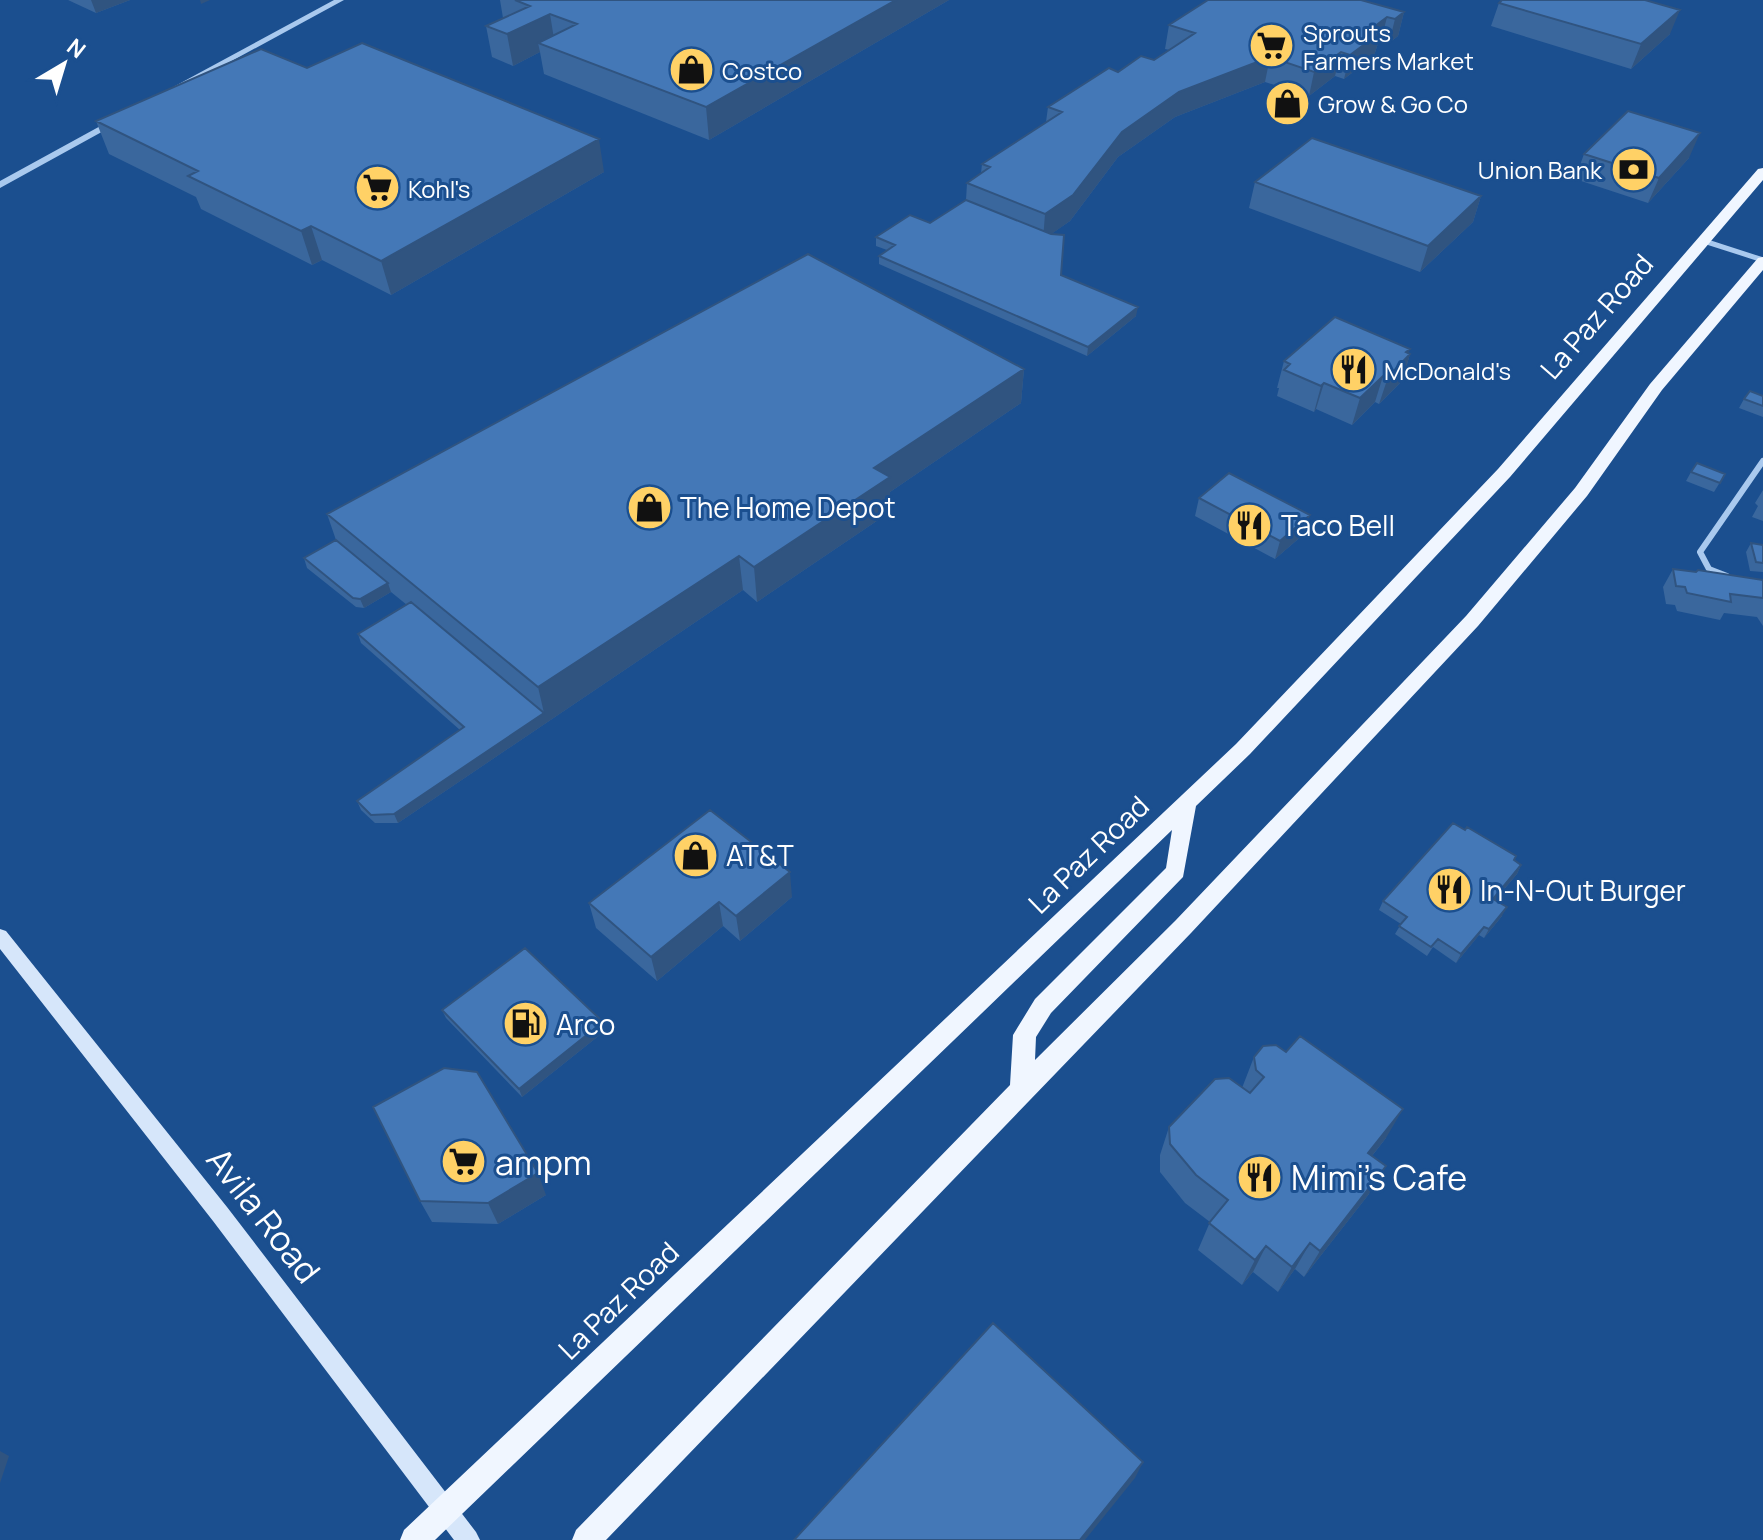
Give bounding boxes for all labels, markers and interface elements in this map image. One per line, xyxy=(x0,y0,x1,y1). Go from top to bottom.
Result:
place label: Sprouts Farmers Market xyxy=(1303,16,1474,77)
supermarket icon: Sprouts Farmers Market xyxy=(1248,22,1296,70)
north arrow xyxy=(24,24,104,104)
text: N xyxy=(61,32,92,65)
shop icon: Costco xyxy=(667,46,715,94)
place label: Costco xyxy=(722,54,802,87)
shop icon: Grow & Go Co xyxy=(1263,79,1311,127)
place label: Grow & Go Co xyxy=(1318,87,1468,120)
bank icon: Union Bank xyxy=(1609,145,1657,193)
place label: Union Bank xyxy=(1478,153,1603,186)
supermarket icon: Kohl's xyxy=(353,164,401,212)
place label: Kohl's xyxy=(408,172,470,205)
street label: La Paz Road xyxy=(1531,245,1661,387)
restaurant icon: McDonald's xyxy=(1329,346,1377,394)
place label: McDonald's xyxy=(1384,354,1511,387)
shop icon: The Home Depot xyxy=(625,483,673,531)
place label: The Home Depot xyxy=(680,488,896,526)
restaurant icon: Taco Bell xyxy=(1226,501,1274,549)
place label: Taco Bell xyxy=(1281,506,1395,544)
street label: La Paz Road xyxy=(1019,787,1157,921)
shop icon: AT&T xyxy=(671,831,719,879)
place label: AT&T xyxy=(726,836,794,874)
restaurant icon: In-N-Out Burger xyxy=(1425,866,1473,914)
place label: In-N-Out Burger xyxy=(1480,871,1686,909)
fuel station icon: Arco xyxy=(501,1000,549,1048)
place label: Arco xyxy=(556,1005,615,1043)
street label: Avila Road xyxy=(197,1138,331,1292)
supermarket icon: ampm xyxy=(440,1138,488,1186)
place label: ampm xyxy=(495,1139,592,1185)
restaurant icon: Mimi's Cafe xyxy=(1236,1153,1284,1201)
place label: Mimi's Cafe xyxy=(1291,1154,1467,1200)
street label: La Paz Road xyxy=(549,1233,687,1367)

